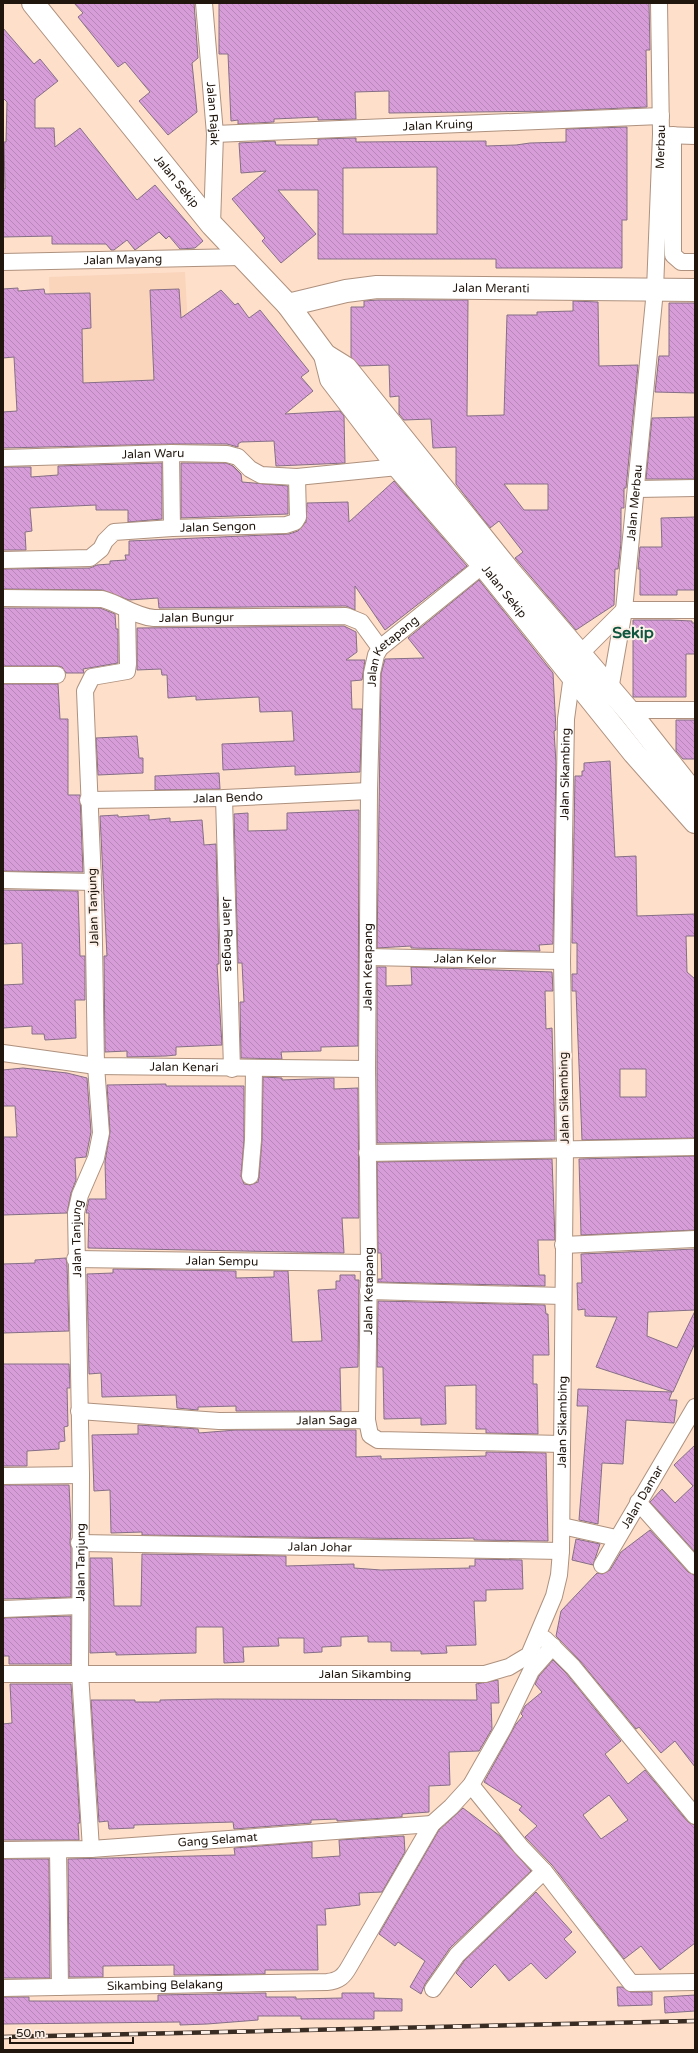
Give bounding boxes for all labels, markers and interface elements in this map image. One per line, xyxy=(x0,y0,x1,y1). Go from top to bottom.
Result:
street label: Jalan Rajak xyxy=(204,81,222,146)
street label: Jalan Kruing xyxy=(402,117,473,133)
street label: Merbau xyxy=(653,125,668,169)
street label: Jalan Sekip xyxy=(151,152,202,211)
street label: Jalan Mayang xyxy=(83,252,163,267)
street label: Jalan Meranti xyxy=(453,281,530,295)
street label: Jalan Waru xyxy=(121,446,184,461)
street label: Jalan Merbau xyxy=(624,464,645,542)
street label: Jalan Sengon xyxy=(180,519,256,535)
street label: Jalan Sekip xyxy=(479,562,530,621)
street label: Jalan Bungur xyxy=(159,610,234,625)
street label: Jalan Ketapang xyxy=(365,613,421,687)
district label: Sekip xyxy=(612,623,654,643)
street label: Jalan Sikambing xyxy=(557,728,573,821)
street label: Jalan Bendo xyxy=(193,789,263,805)
street label: Jalan Tanjung xyxy=(85,868,101,946)
street label: Jalan Rengas xyxy=(220,896,236,972)
street label: Jalan Ketapang xyxy=(360,923,375,1011)
street label: Jalan Kelor xyxy=(434,951,497,967)
street label: Jalan Sikambing xyxy=(556,1052,572,1144)
street label: Jalan Kenari xyxy=(149,1060,219,1074)
street label: Jalan Tanjung xyxy=(69,1198,86,1278)
street label: Jalan Ketapang xyxy=(361,1247,376,1335)
street label: Jalan Sempu xyxy=(186,1254,258,1268)
street label: Jalan Sikambing xyxy=(555,1376,570,1468)
street label: Jalan Saga xyxy=(296,1413,357,1427)
street label: Jalan Damar xyxy=(618,1463,666,1531)
street label: Jalan Tanjung xyxy=(73,1523,88,1601)
street label: Jalan Johar xyxy=(288,1539,353,1555)
street label: Jalan Sikambing xyxy=(319,1667,411,1681)
street label: Gang Selamat xyxy=(177,1830,258,1850)
street label: Sikambing Belakang xyxy=(107,1977,223,1993)
scale bar xyxy=(10,2019,133,2045)
text: 50 m xyxy=(16,2026,45,2040)

